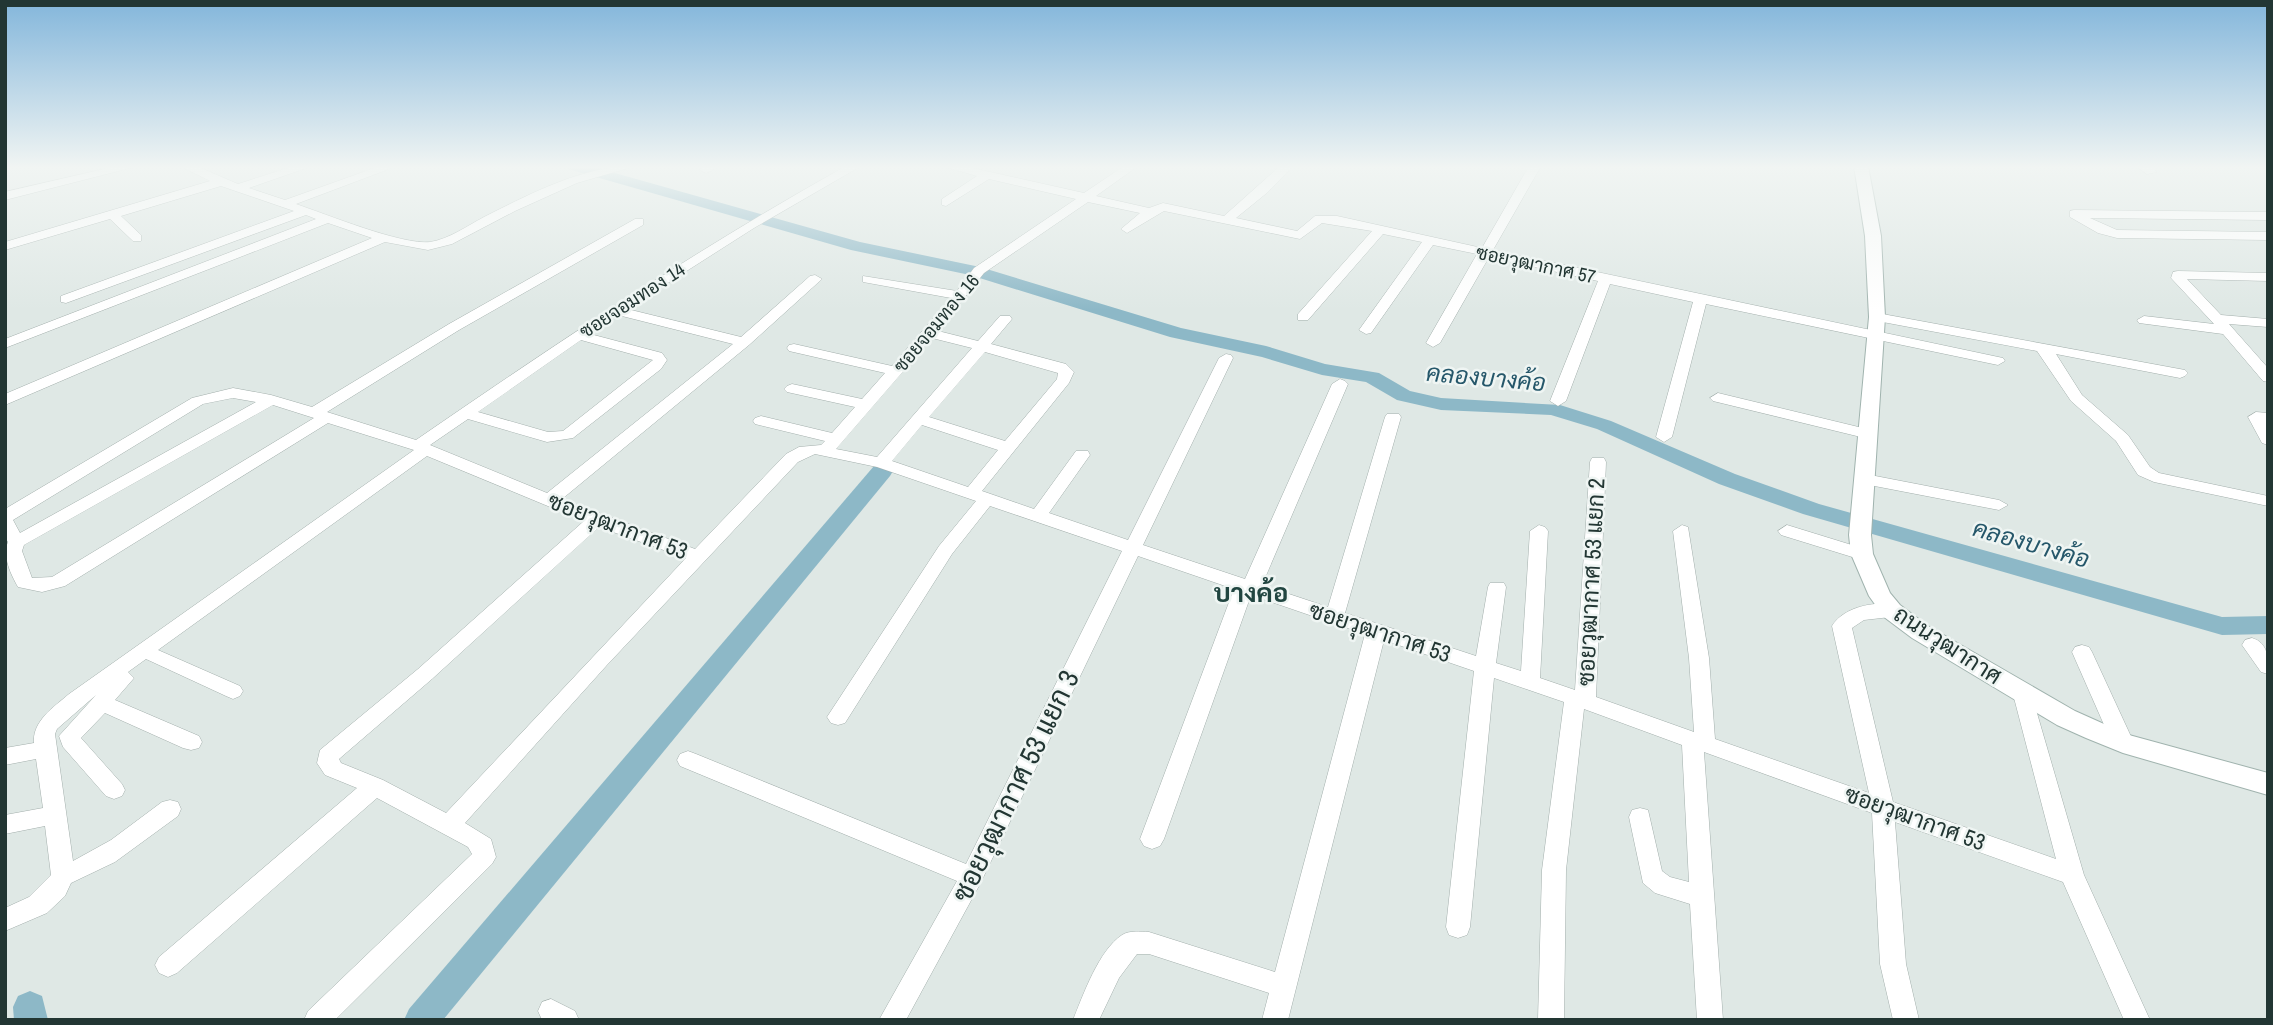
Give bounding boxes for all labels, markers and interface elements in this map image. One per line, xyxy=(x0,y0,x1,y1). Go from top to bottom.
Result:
street label: ซอยวุฒากาศ 57 xyxy=(1474,239,1599,289)
street label: ซอยจอมทอง 14 xyxy=(574,256,690,344)
street label: ซอยจอมทอง 16 xyxy=(887,268,985,378)
water label: คลองบางค้อ xyxy=(1425,356,1547,398)
street label: ซอยวุฒากาศ 53 แยก 2 xyxy=(1570,477,1612,687)
street label: ซอยวุฒากาศ 53 xyxy=(543,485,693,567)
water label: คลองบางค้อ xyxy=(1969,511,2093,575)
district label: บางค้อ xyxy=(1214,575,1288,610)
street label: ซอยวุฒากาศ 53 xyxy=(1305,594,1455,670)
street label: ถนนวุฒากาศ xyxy=(1888,598,2008,692)
street label: ซอยวุฒากาศ 53 แยก 3 xyxy=(942,664,1088,909)
street label: ซอยวุฒากาศ 53 xyxy=(1840,778,1990,858)

